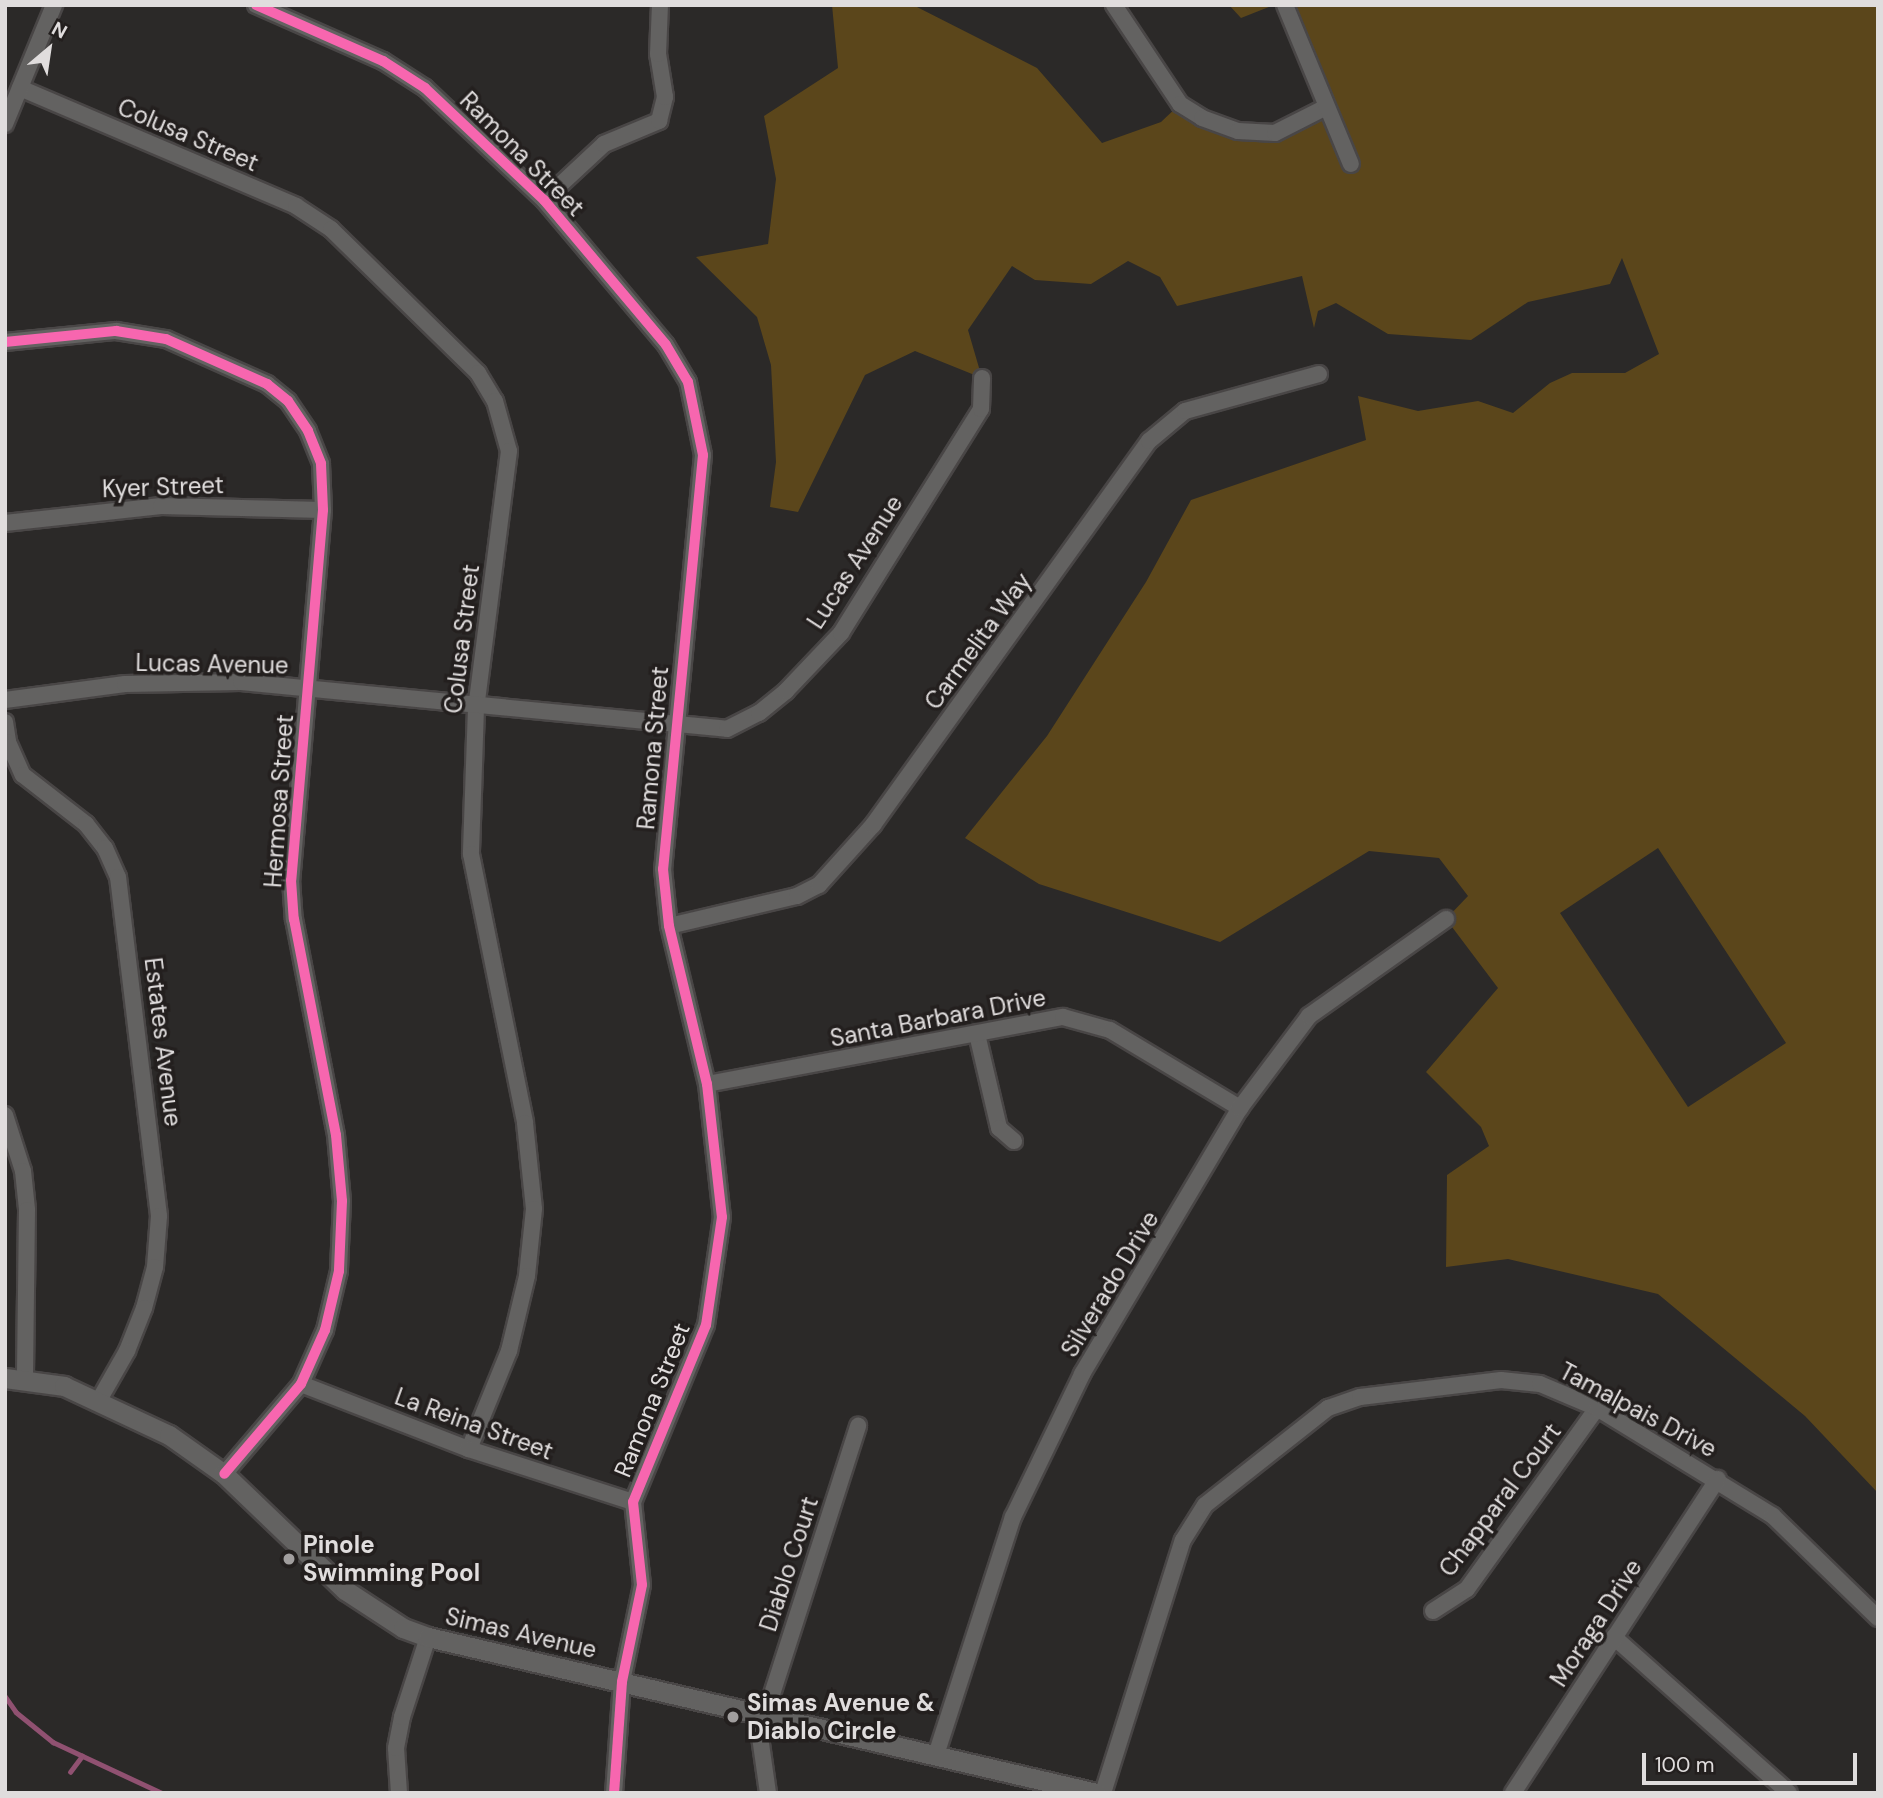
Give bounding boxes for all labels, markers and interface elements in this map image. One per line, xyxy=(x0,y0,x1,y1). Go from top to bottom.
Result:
north arrow xyxy=(14,14,84,84)
text: N xyxy=(47,16,72,44)
street label: Ramona Street xyxy=(454,86,590,222)
street label: Colusa Street xyxy=(113,92,263,178)
street label: Kyer Street xyxy=(102,470,224,504)
street label: Lucas Avenue xyxy=(801,490,909,634)
street label: Colusa Street xyxy=(439,563,485,715)
street label: Carmelita Way xyxy=(919,567,1037,715)
street label: Lucas Avenue xyxy=(135,648,289,680)
street label: Ramona Street xyxy=(632,665,674,831)
street label: Hermosa Street xyxy=(259,713,299,889)
street label: Estates Avenue xyxy=(138,956,188,1128)
street label: Santa Barbara Drive xyxy=(828,983,1048,1053)
street label: Silverado Drive xyxy=(1055,1206,1165,1362)
street label: Ramona Street xyxy=(608,1319,696,1481)
street label: Tamalpais Drive xyxy=(1555,1357,1721,1463)
street label: La Reina Street xyxy=(391,1382,557,1466)
street label: Chapparal Court xyxy=(1433,1418,1567,1582)
street label: Diablo Court xyxy=(754,1493,824,1635)
place label: Pinole Swimming Pool xyxy=(303,1531,480,1587)
marker: Pinole Swimming Pool xyxy=(281,1551,297,1567)
street label: Moraga Drive xyxy=(1544,1554,1648,1692)
street label: Simas Avenue xyxy=(443,1602,599,1664)
place label: Simas Avenue & Diablo Circle xyxy=(747,1689,935,1745)
marker: Simas Avenue & Diablo Circle xyxy=(725,1709,741,1725)
scale bar xyxy=(1645,1738,1860,1782)
text: 100 m xyxy=(1655,1751,1715,1779)

